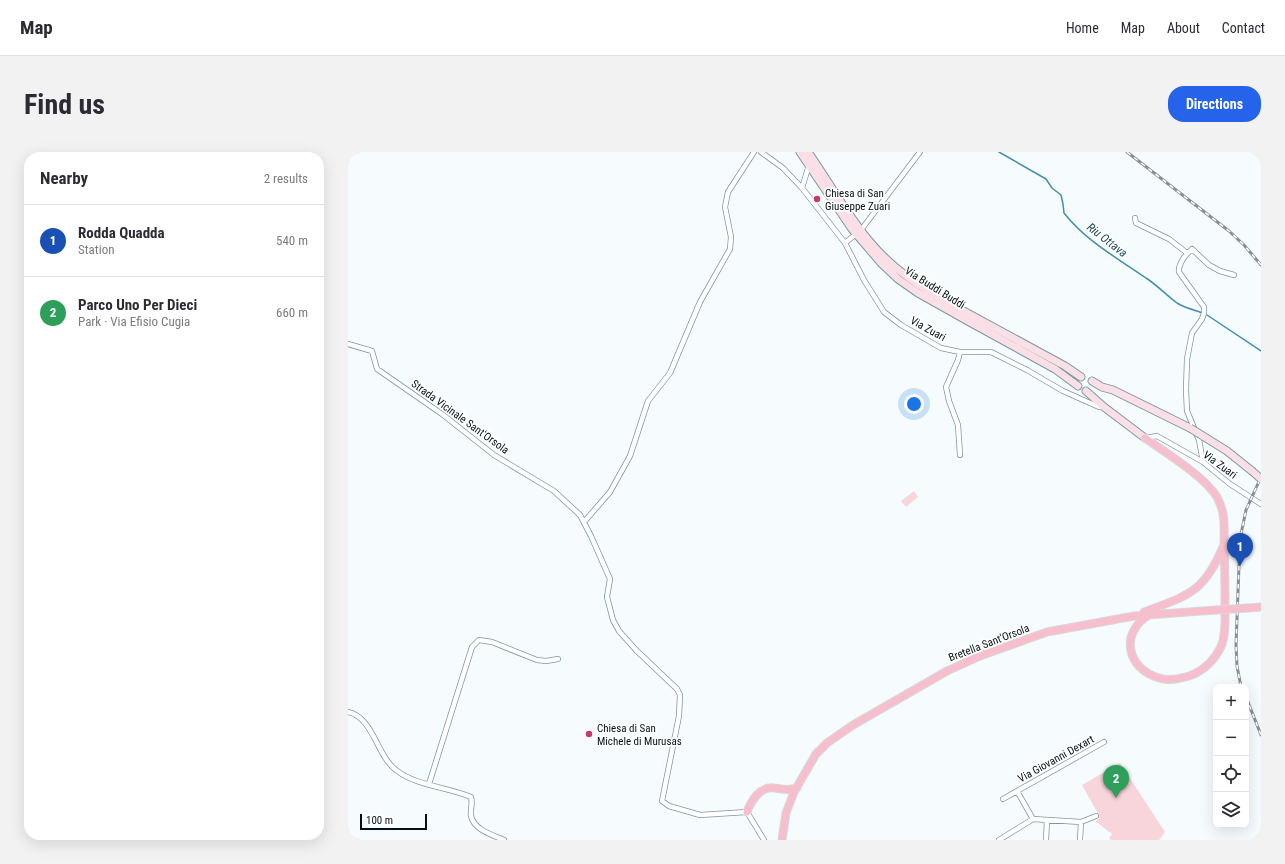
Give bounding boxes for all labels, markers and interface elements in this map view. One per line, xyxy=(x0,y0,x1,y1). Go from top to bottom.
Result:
text: Map xyxy=(20,16,53,39)
text: Home xyxy=(1066,20,1099,36)
text: Map xyxy=(1121,20,1145,36)
text: About xyxy=(1167,20,1200,36)
text: Contact xyxy=(1222,20,1265,36)
button: Directions xyxy=(1168,86,1261,122)
text: Find us xyxy=(24,88,105,121)
text: Nearby xyxy=(40,168,88,188)
text: 2 results xyxy=(264,171,308,186)
place label: Chiesa di San Giuseppe Zuari xyxy=(825,187,890,213)
marker: Chiesa di San Giuseppe Zuari xyxy=(812,194,822,204)
water label: Riu Ottava xyxy=(1084,220,1130,260)
text: Rodda Quadda xyxy=(78,224,165,242)
text: 1 xyxy=(50,233,56,248)
text: 540 m xyxy=(276,233,308,248)
text: Station xyxy=(78,242,114,257)
street label: Via Buddi Buddi xyxy=(902,264,968,312)
text: Parco Uno Per Dieci xyxy=(78,296,197,314)
text: 2 xyxy=(50,305,56,320)
text: 660 m xyxy=(276,305,308,320)
text: Park · Via Efisio Cugia xyxy=(78,314,190,329)
street label: Via Zuari xyxy=(908,314,948,344)
street label: Strada Vicinale Sant'Orsola xyxy=(409,377,511,457)
your location xyxy=(904,394,924,414)
street label: Via Zuari xyxy=(1201,448,1239,482)
pin: 1 xyxy=(1227,533,1253,566)
street label: Bretella Sant'Orsola xyxy=(947,622,1031,664)
map controls xyxy=(1213,684,1249,828)
button: + xyxy=(1213,684,1249,720)
button: − xyxy=(1213,720,1249,756)
place label: Chiesa di San Michele di Murusas xyxy=(597,722,682,748)
marker: Chiesa di San Michele di Murusas xyxy=(584,729,594,739)
street label: Via Giovanni Dexart xyxy=(1016,733,1096,785)
button: locate xyxy=(1213,756,1249,792)
pin: 2 xyxy=(1103,765,1129,798)
button: layers xyxy=(1213,792,1249,828)
scale bar xyxy=(360,812,427,831)
text: 100 m xyxy=(366,814,393,827)

